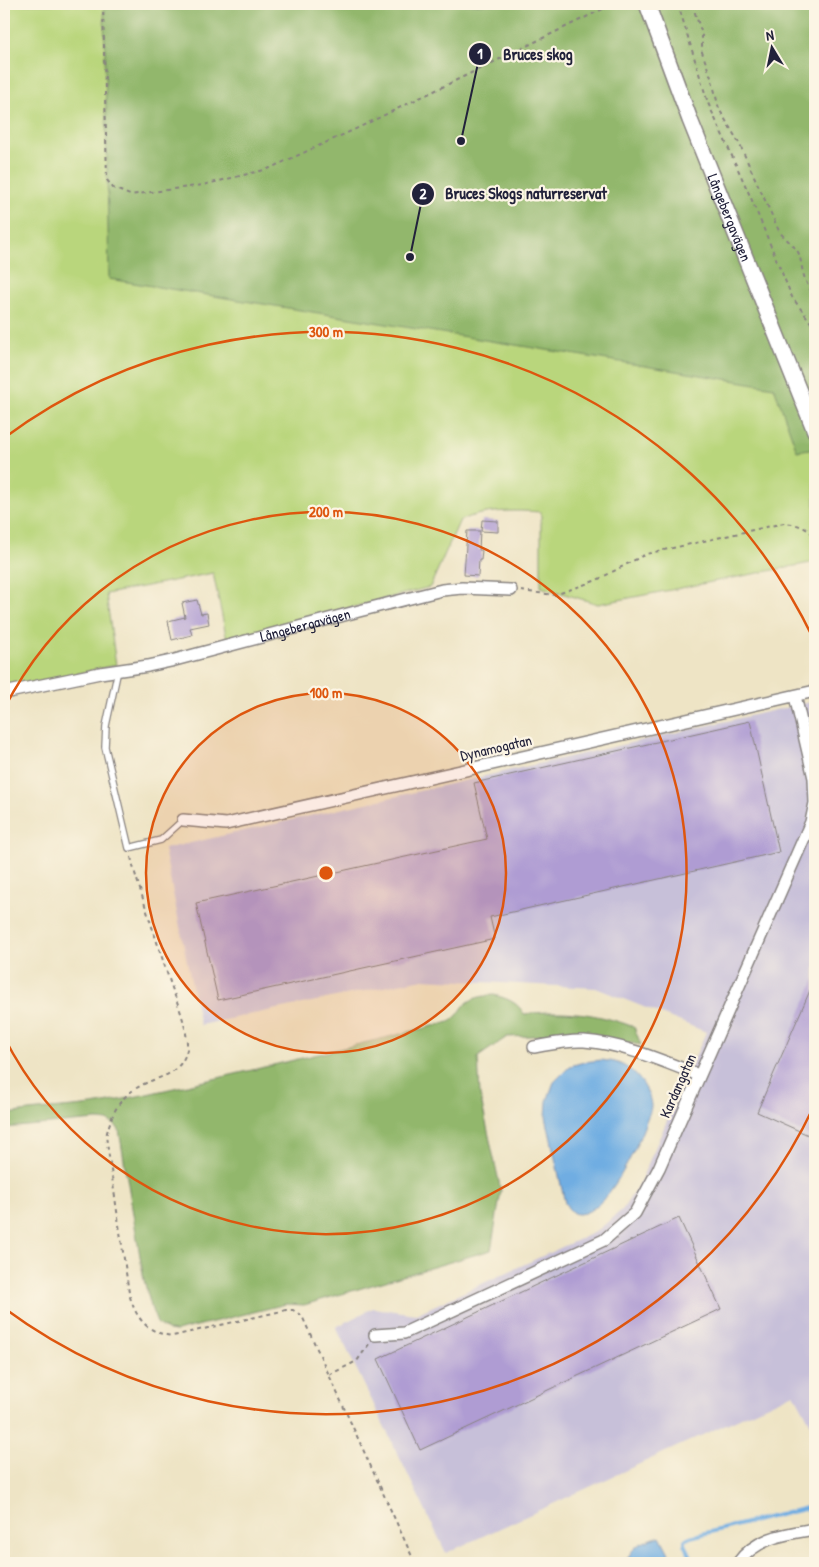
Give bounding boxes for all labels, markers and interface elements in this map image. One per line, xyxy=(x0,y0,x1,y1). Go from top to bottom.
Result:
north arrow xyxy=(746,22,796,72)
text: N xyxy=(764,25,776,45)
callout: Bruces skog xyxy=(468,38,582,69)
text: 1 xyxy=(477,43,483,64)
text: Bruces skog xyxy=(503,43,573,66)
street label: Långebergavägen xyxy=(703,171,757,265)
callout: Bruces Skogs naturreservat xyxy=(410,178,616,209)
text: Bruces Skogs naturreservat xyxy=(445,182,607,205)
text: 2 xyxy=(419,183,427,204)
text: 300 m xyxy=(309,321,343,342)
text: 200 m xyxy=(309,501,343,522)
street label: Långebergavägen xyxy=(258,603,353,647)
text: 100 m xyxy=(310,682,342,703)
street label: Dynamogatan xyxy=(458,729,534,766)
centre of rings xyxy=(317,864,335,882)
street label: Kardangatan xyxy=(654,1050,701,1121)

